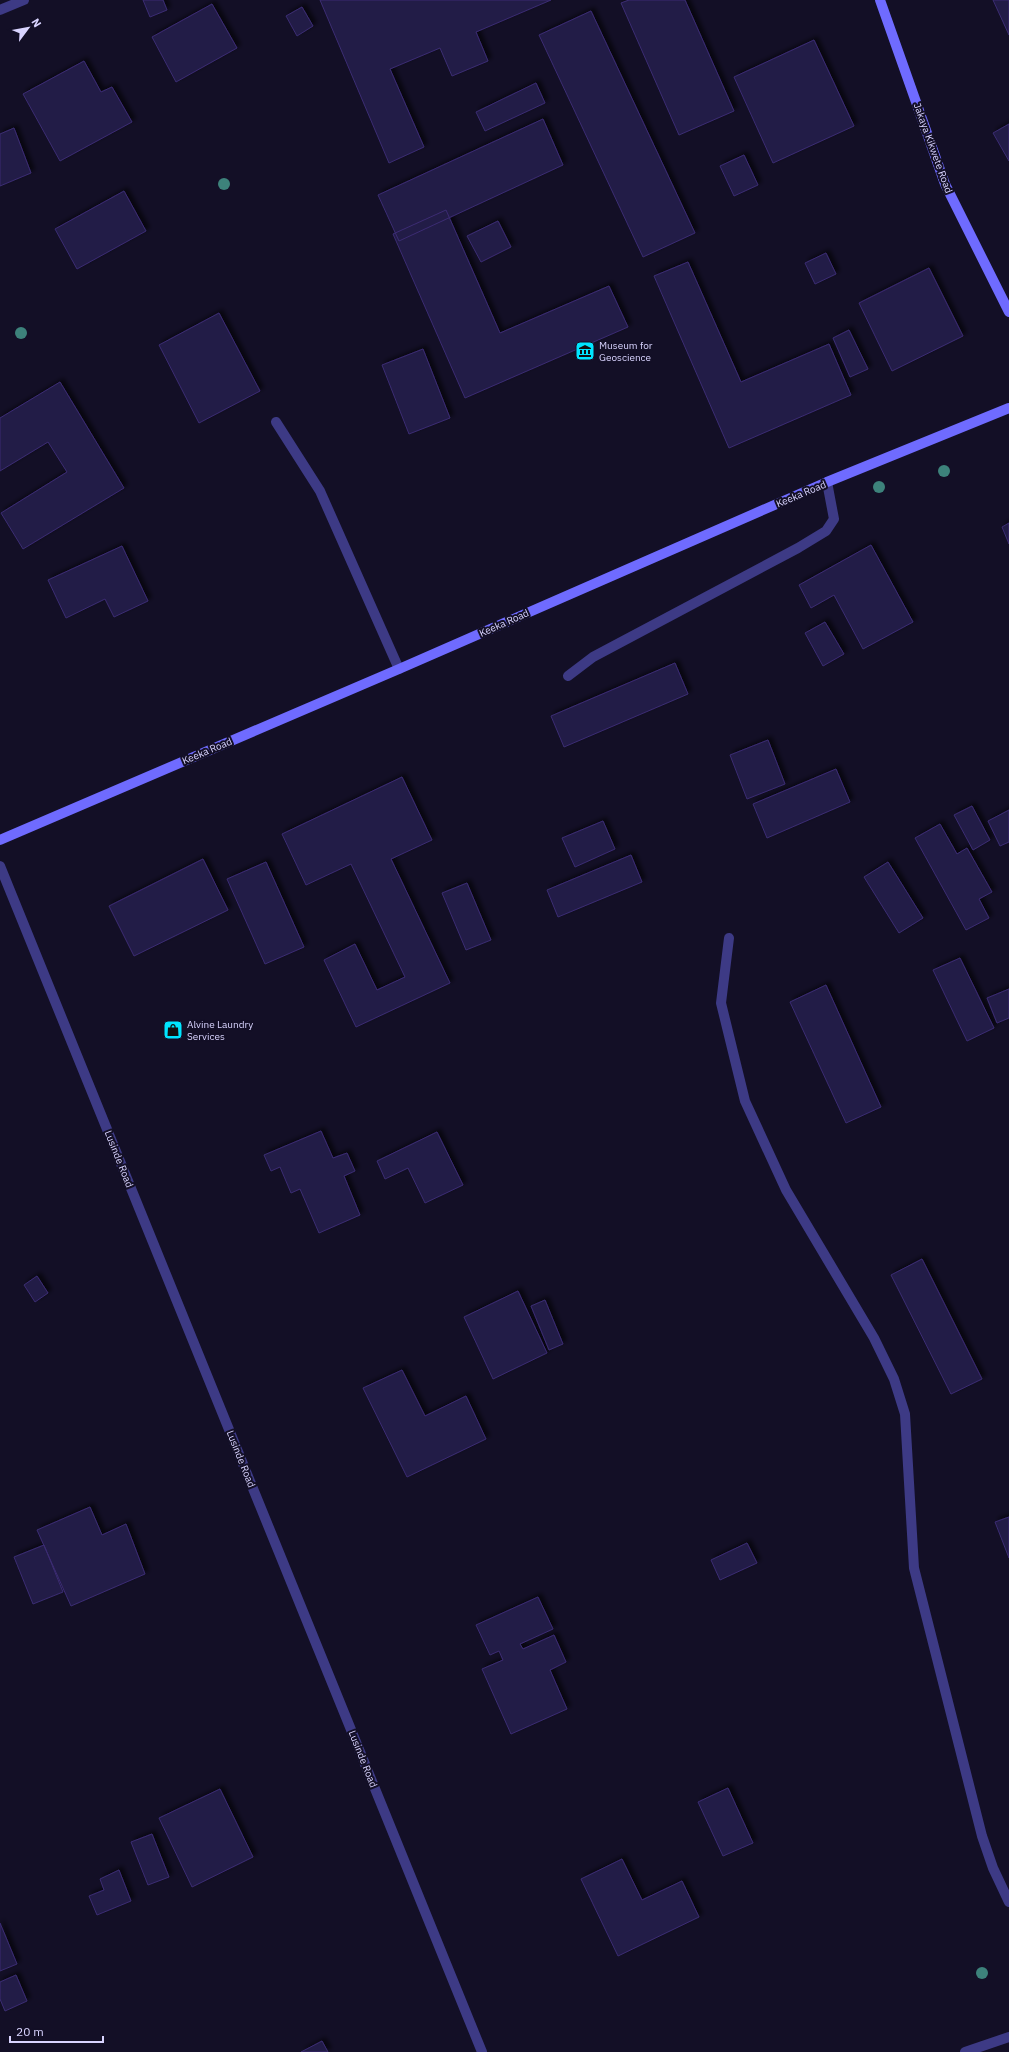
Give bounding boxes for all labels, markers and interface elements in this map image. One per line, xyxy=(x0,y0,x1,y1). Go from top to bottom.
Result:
north arrow xyxy=(8,8,48,48)
text: N xyxy=(28,16,45,30)
street label: Jakaya Kikwete Road xyxy=(911,101,955,195)
place label: Museum for Geoscience xyxy=(599,339,653,364)
museum icon: Museum for Geoscience xyxy=(574,340,596,362)
street label: Keeka Road xyxy=(774,478,828,510)
street label: Keeka Road xyxy=(477,606,531,640)
street label: Keeka Road xyxy=(180,735,234,767)
place label: Alvine Laundry Services xyxy=(187,1018,253,1043)
shop icon: Alvine Laundry Services xyxy=(162,1019,184,1041)
street label: Lusinde Road xyxy=(102,1129,136,1189)
street label: Lusinde Road xyxy=(224,1429,258,1489)
street label: Lusinde Road xyxy=(346,1729,380,1789)
scale bar xyxy=(10,2018,103,2044)
text: 20 m xyxy=(16,2024,44,2039)

